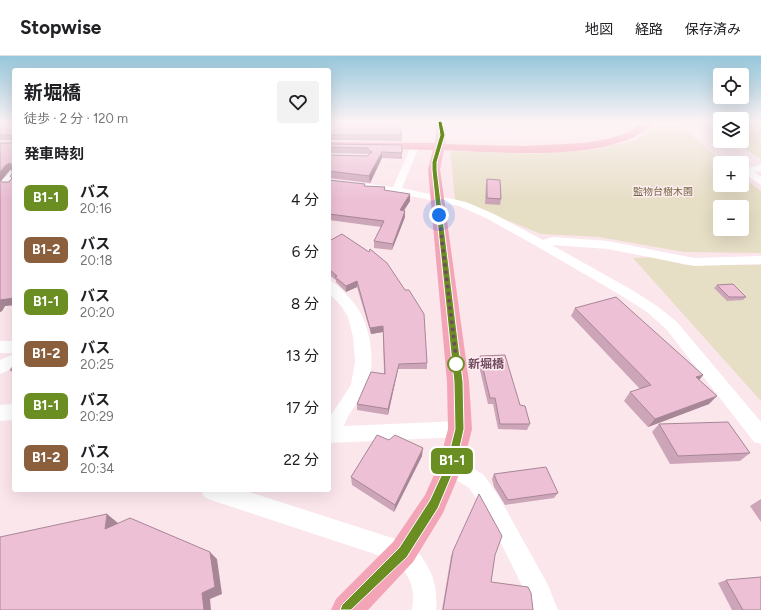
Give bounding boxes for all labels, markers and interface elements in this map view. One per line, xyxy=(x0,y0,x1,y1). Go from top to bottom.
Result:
text: Stopwise xyxy=(20,16,101,39)
text: 地図 xyxy=(585,21,613,38)
text: 経路 xyxy=(635,21,663,38)
text: 保存済み xyxy=(685,21,741,38)
map controls xyxy=(713,68,749,236)
button: locate xyxy=(713,68,749,104)
text: 新堀橋 xyxy=(24,81,81,104)
button: heart xyxy=(277,81,319,123)
text: 徒歩 · 2 分 · 120 m xyxy=(24,111,128,126)
button: layers xyxy=(713,112,749,148)
text: 発車時刻 xyxy=(24,145,84,163)
button: + xyxy=(713,156,749,192)
text: バス xyxy=(80,183,110,201)
park label: 監物台樹木園 xyxy=(633,185,693,198)
text: B1-1 xyxy=(33,189,59,206)
text: 4 分 xyxy=(291,191,319,209)
button: − xyxy=(713,200,749,236)
text: 20:16 xyxy=(80,201,112,216)
your location xyxy=(429,205,449,225)
text: バス xyxy=(80,235,110,253)
text: B1-2 xyxy=(32,241,60,258)
text: 6 分 xyxy=(292,243,319,261)
text: 20:18 xyxy=(80,253,113,268)
text: バス xyxy=(80,287,110,305)
text: B1-1 xyxy=(33,293,59,310)
text: 8 分 xyxy=(291,295,319,313)
text: 20:20 xyxy=(80,305,115,320)
text: バス xyxy=(80,339,110,357)
text: B1-2 xyxy=(32,345,60,362)
text: 13 分 xyxy=(286,347,319,365)
marker: 新堀橋 xyxy=(447,355,465,373)
text: 20:25 xyxy=(80,357,114,372)
place label: 新堀橋 xyxy=(468,357,505,371)
text: バス xyxy=(80,391,110,409)
text: B1-1 xyxy=(33,397,59,414)
text: 17 分 xyxy=(286,399,319,417)
text: 20:29 xyxy=(80,409,114,424)
text: バス xyxy=(80,443,110,461)
line badge: B1-1 xyxy=(424,448,480,474)
text: B1-2 xyxy=(32,449,60,466)
text: 22 分 xyxy=(284,451,319,469)
text: B1-1 xyxy=(439,452,465,469)
text: 20:34 xyxy=(80,461,114,476)

